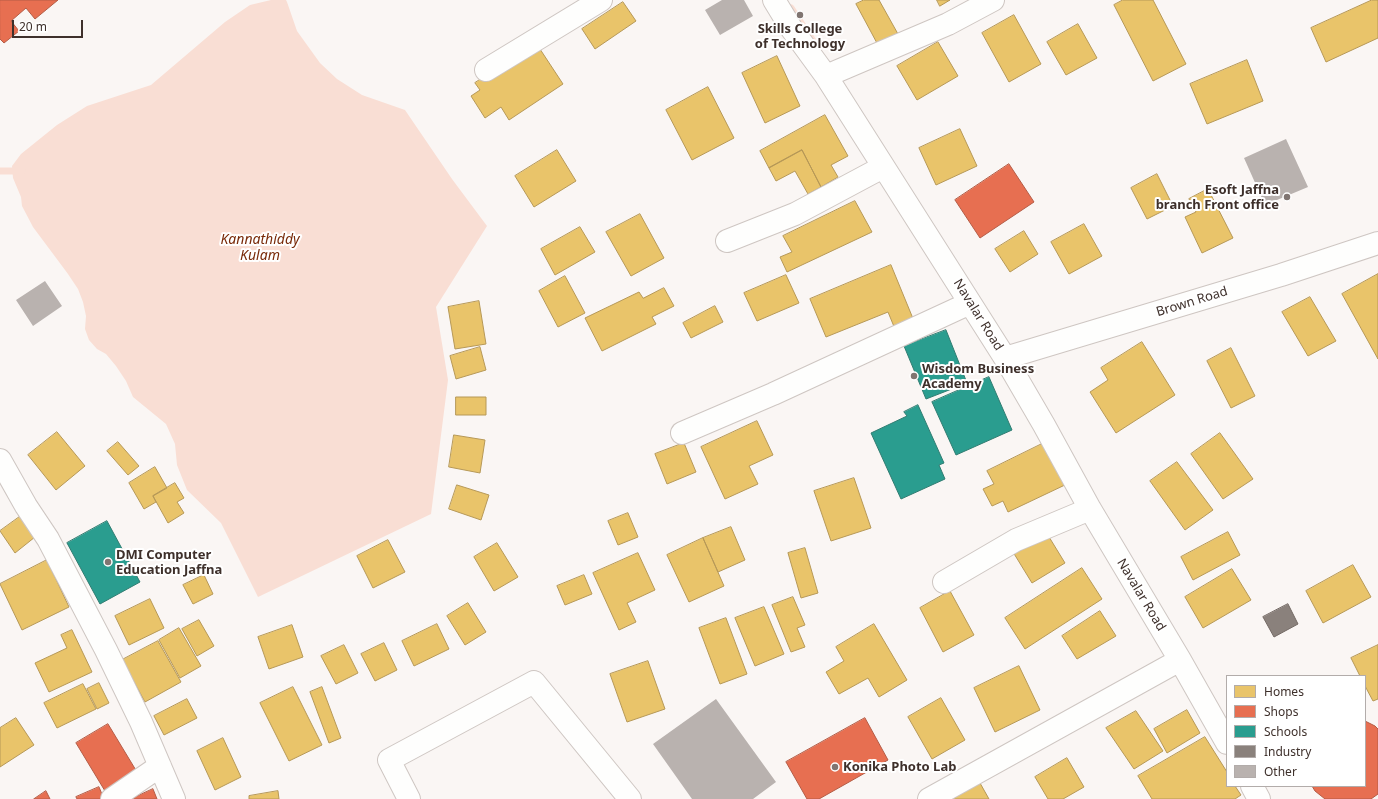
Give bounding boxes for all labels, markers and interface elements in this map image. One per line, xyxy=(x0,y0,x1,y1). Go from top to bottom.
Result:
marker: Skills College of Technology xyxy=(795,10,805,20)
scale bar xyxy=(14,12,85,38)
text: 20 m xyxy=(19,18,47,35)
place label: Skills College of Technology xyxy=(755,21,845,52)
place label: Esoft Jaffna branch Front office xyxy=(1156,182,1279,213)
marker: Esoft Jaffna branch Front office xyxy=(1282,192,1292,202)
water label: Kannathiddy Kulam xyxy=(220,232,300,264)
street label: Navalar Road xyxy=(950,276,1006,354)
street label: Brown Road xyxy=(1154,284,1230,320)
place label: Wisdom Business Academy xyxy=(922,361,1034,392)
marker: Wisdom Business Academy xyxy=(909,371,919,381)
place label: DMI Computer Education Jaffna xyxy=(116,547,222,578)
street label: Navalar Road xyxy=(1113,556,1169,634)
marker: DMI Computer Education Jaffna xyxy=(103,557,113,567)
legend xyxy=(1226,675,1366,787)
text: Homes xyxy=(1264,683,1304,700)
text: Shops xyxy=(1264,703,1298,720)
text: Schools xyxy=(1264,723,1307,740)
text: Industry xyxy=(1264,743,1311,760)
place label: Konika Photo Lab xyxy=(843,759,956,775)
marker: Konika Photo Lab xyxy=(830,762,840,772)
text: Other xyxy=(1264,763,1297,780)

